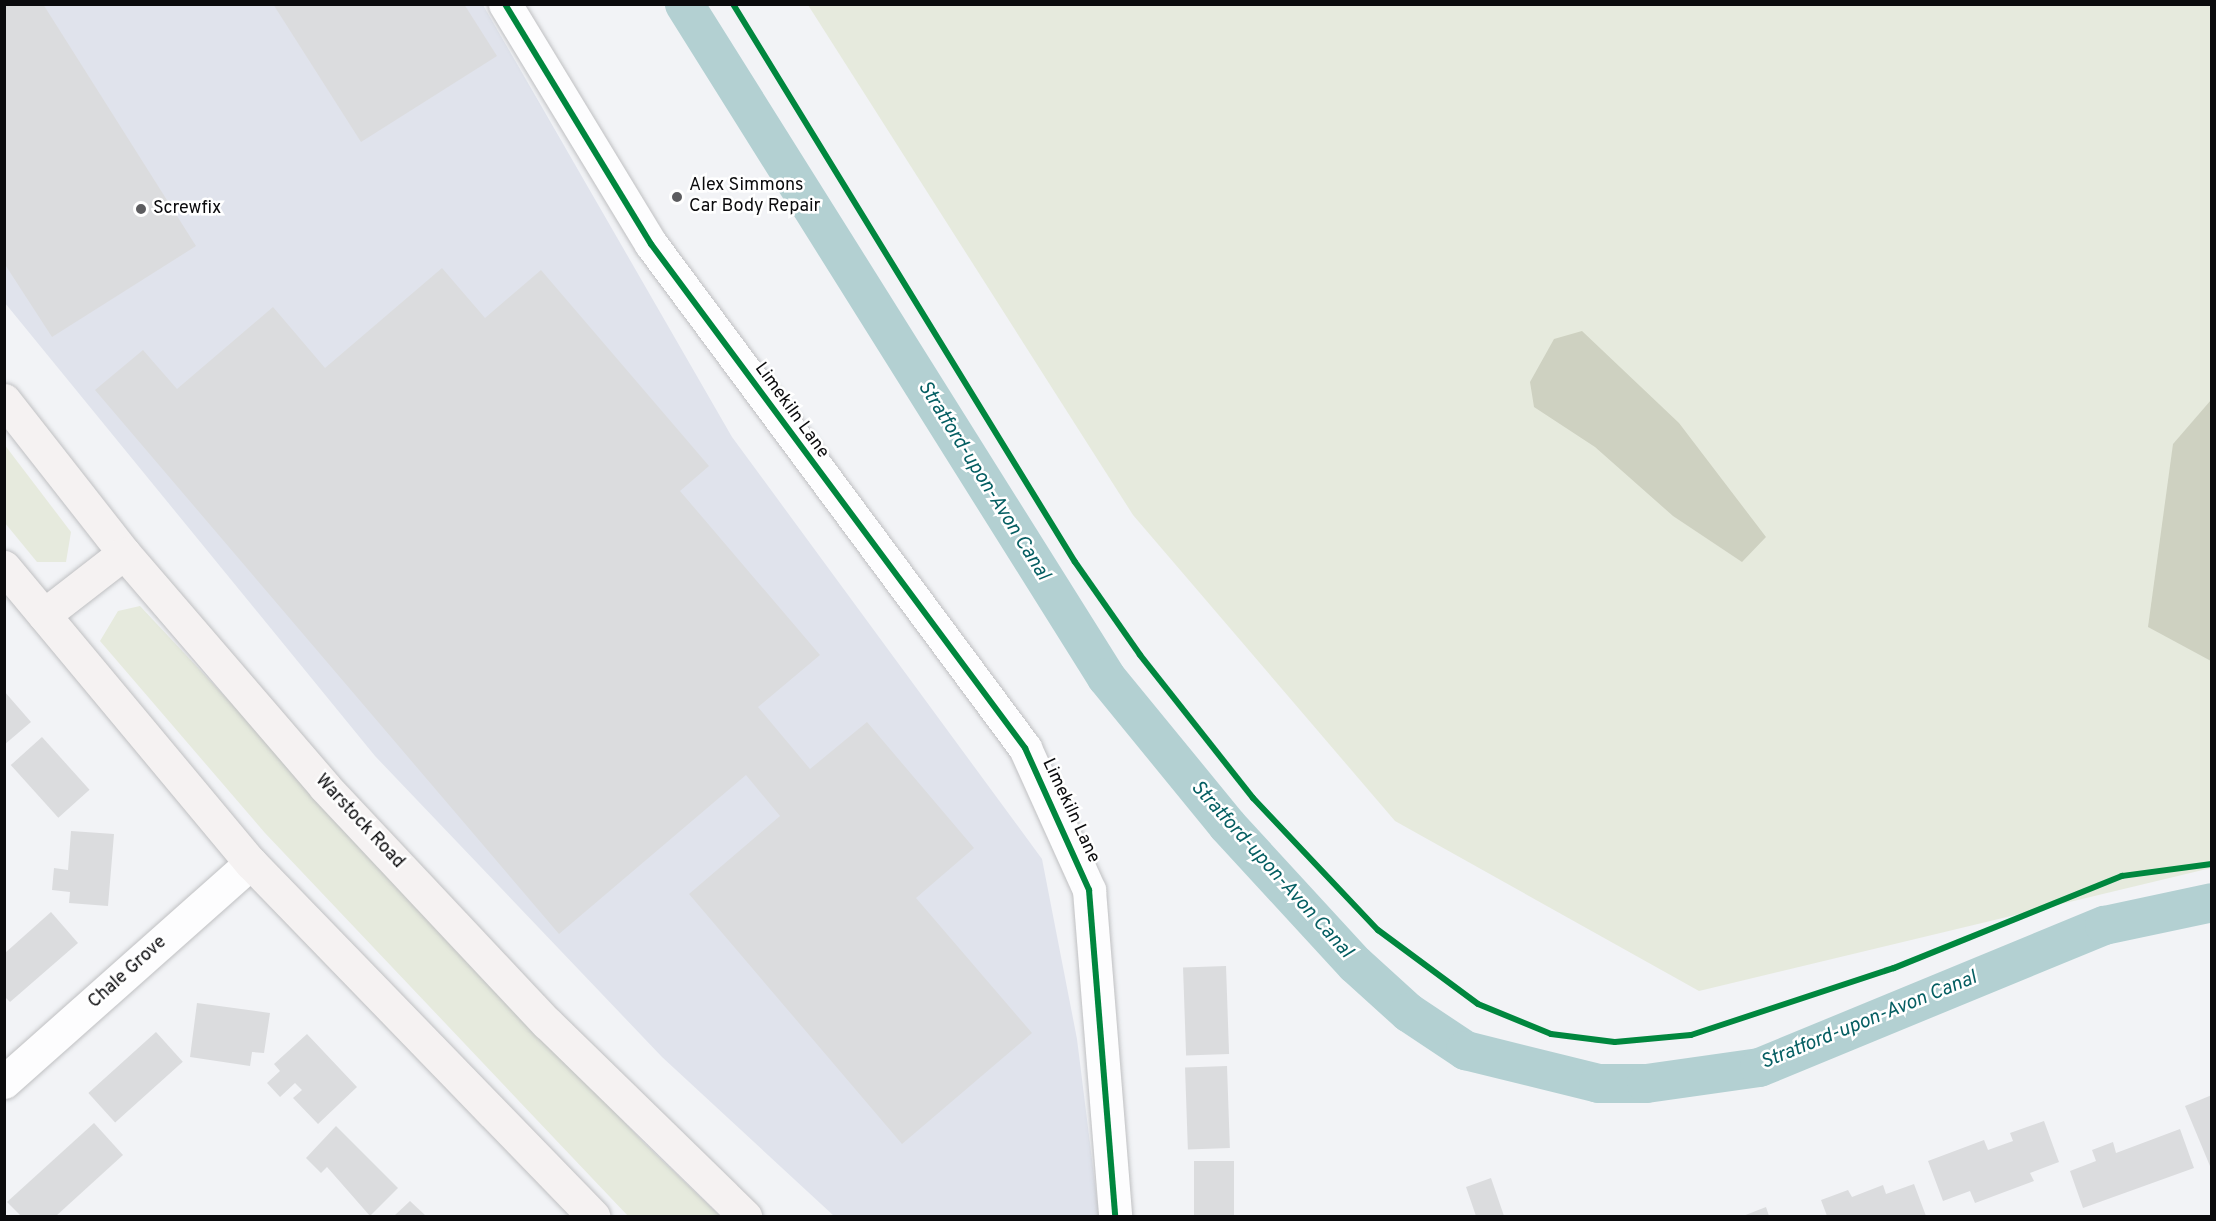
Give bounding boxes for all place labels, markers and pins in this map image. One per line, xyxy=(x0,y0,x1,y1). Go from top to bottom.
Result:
place label: Alex Simmons Car Body Repair xyxy=(689,176,821,219)
marker: Alex Simmons Car Body Repair xyxy=(670,190,684,204)
place label: Screwfix xyxy=(153,198,221,220)
marker: Screwfix xyxy=(134,202,148,216)

